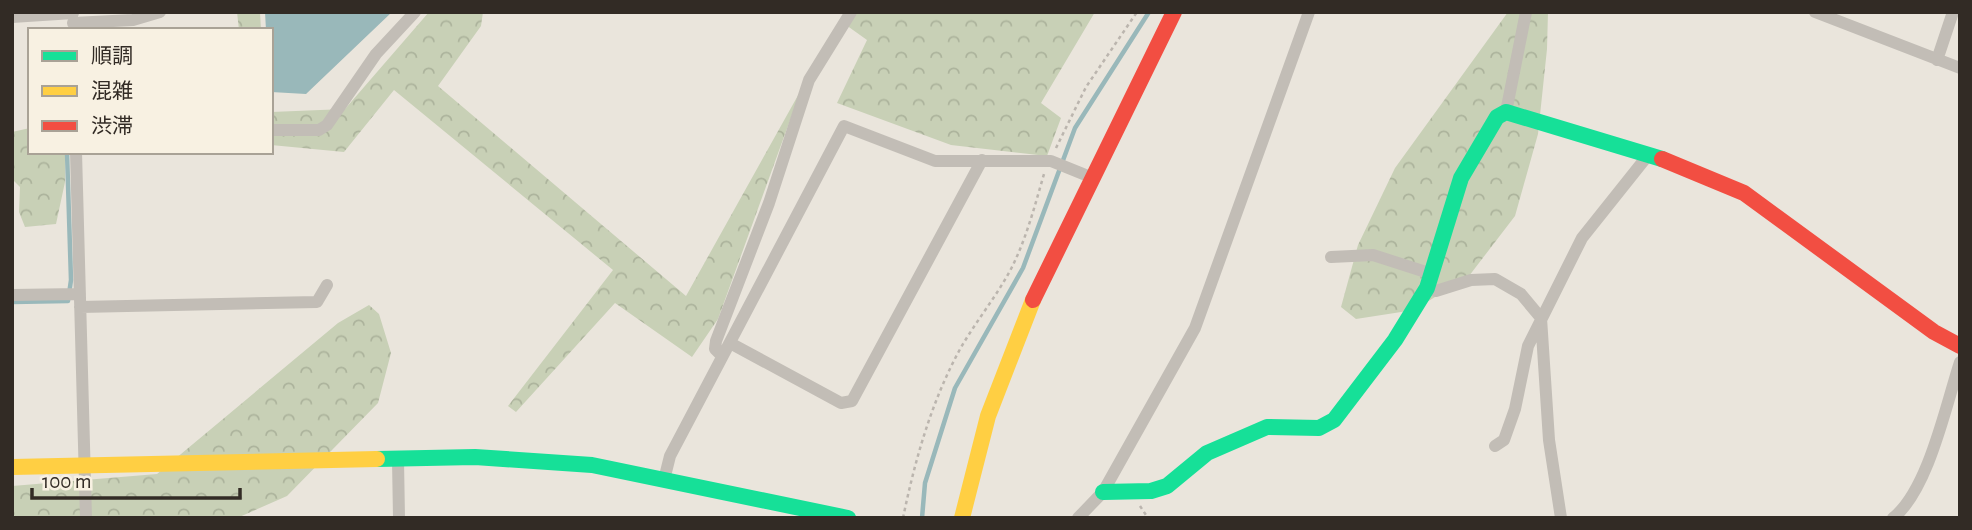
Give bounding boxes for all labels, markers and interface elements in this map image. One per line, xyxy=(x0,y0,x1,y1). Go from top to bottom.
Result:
legend xyxy=(28,28,273,154)
text: 順調 xyxy=(91,45,133,67)
text: 混雑 xyxy=(91,80,133,102)
text: 渋滞 xyxy=(91,115,133,137)
scale bar xyxy=(32,456,240,500)
text: 100 m xyxy=(42,471,92,492)

